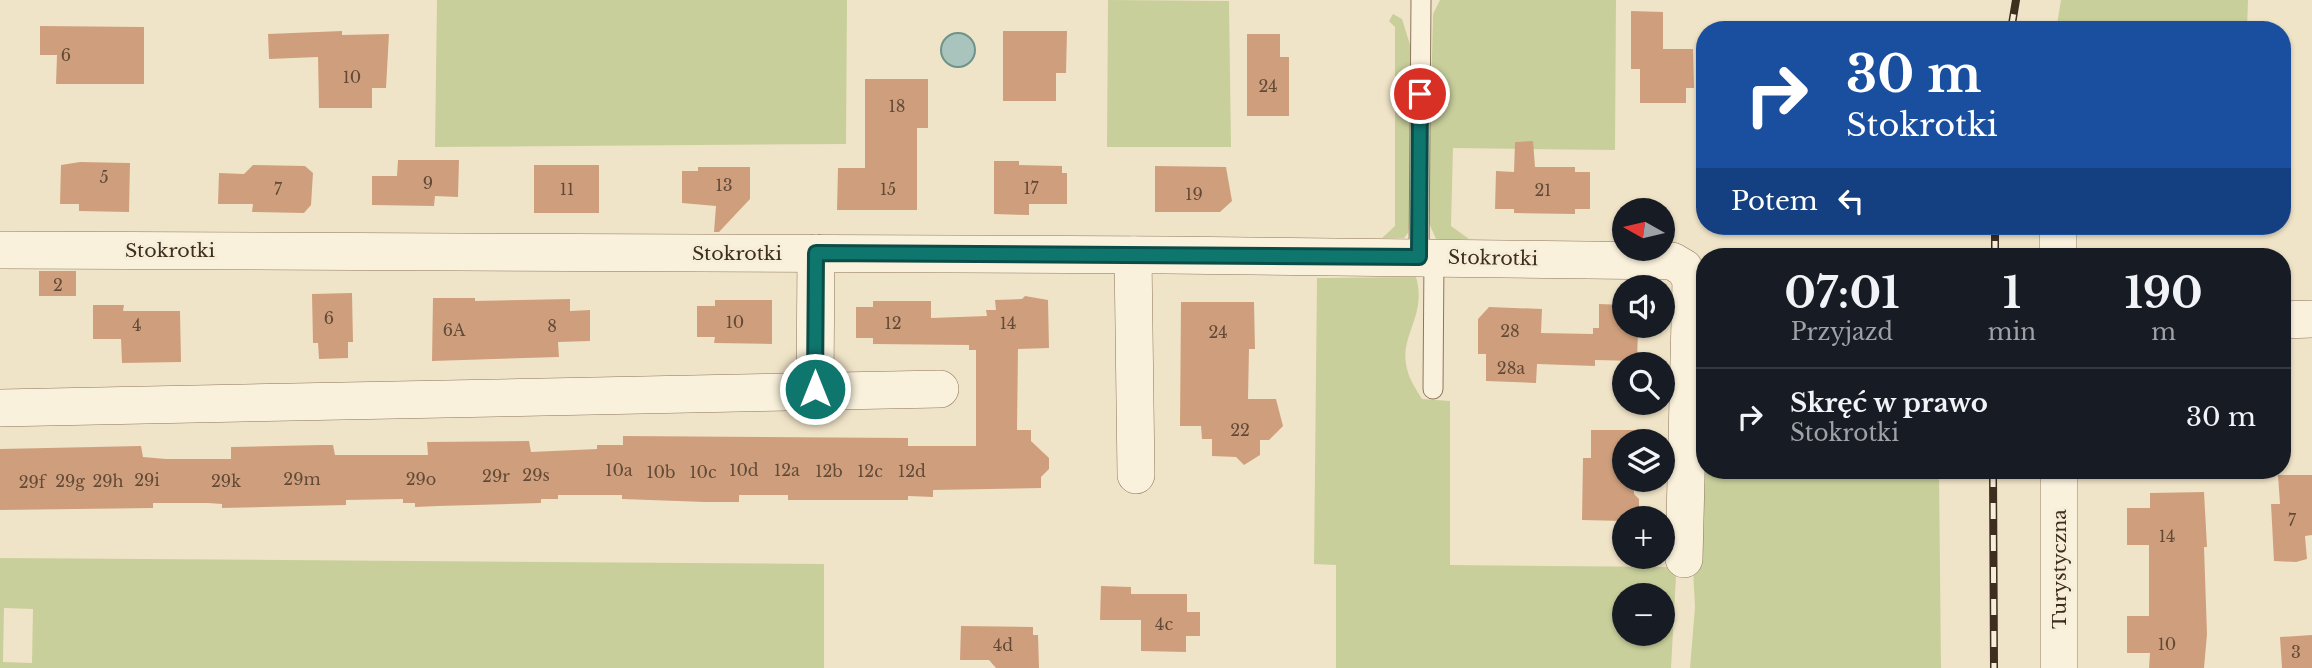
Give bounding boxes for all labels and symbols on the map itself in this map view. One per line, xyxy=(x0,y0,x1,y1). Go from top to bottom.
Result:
house number: 6 xyxy=(61,45,71,65)
pin xyxy=(1390,64,1450,124)
house number: 10 xyxy=(343,67,361,87)
house number: 24 xyxy=(1258,76,1278,96)
house number: 18 xyxy=(889,96,905,116)
house number: 5 xyxy=(99,167,109,187)
house number: 9 xyxy=(423,173,433,193)
house number: 13 xyxy=(716,175,733,195)
house number: 17 xyxy=(1023,178,1040,198)
house number: 7 xyxy=(274,179,283,199)
house number: 11 xyxy=(560,179,574,199)
house number: 15 xyxy=(880,179,896,199)
house number: 21 xyxy=(1535,180,1552,200)
house number: 19 xyxy=(1185,184,1203,204)
north arrow xyxy=(1612,198,1675,261)
street label: Stokrotki xyxy=(125,239,216,262)
street label: Stokrotki xyxy=(692,242,783,265)
street label: Stokrotki xyxy=(1448,246,1539,270)
house number: 2 xyxy=(53,275,63,295)
house number: 6 xyxy=(324,308,334,328)
house number: 10 xyxy=(726,312,744,332)
house number: 12 xyxy=(885,313,902,333)
house number: 14 xyxy=(1000,313,1016,333)
house number: 4 xyxy=(132,315,142,335)
house number: 8 xyxy=(547,316,557,336)
house number: 6A xyxy=(443,320,466,340)
house number: 28 xyxy=(1500,321,1520,341)
house number: 24 xyxy=(1208,322,1228,342)
position arrow xyxy=(778,352,852,426)
house number: 28a xyxy=(1497,358,1525,378)
house number: 22 xyxy=(1230,420,1250,440)
house number: 10a xyxy=(605,460,633,480)
house number: 10d xyxy=(729,460,759,480)
house number: 12a xyxy=(774,460,800,480)
house number: 12b xyxy=(815,461,843,481)
house number: 12c xyxy=(857,461,883,481)
house number: 12d xyxy=(898,461,926,481)
house number: 10b xyxy=(646,462,676,482)
house number: 10c xyxy=(689,462,717,482)
house number: 29s xyxy=(522,465,550,485)
house number: 29r xyxy=(482,466,510,486)
house number: 29m xyxy=(283,469,321,489)
house number: 29o xyxy=(406,469,436,489)
house number: 29i xyxy=(134,470,160,490)
house number: 29g xyxy=(55,471,85,491)
house number: 29h xyxy=(92,471,124,491)
house number: 29k xyxy=(211,471,241,491)
house number: 29f xyxy=(19,472,48,492)
street label: Turystyczna xyxy=(2048,509,2071,629)
house number: 7 xyxy=(2288,510,2297,530)
house number: 14 xyxy=(2159,526,2175,546)
house number: 4c xyxy=(1155,614,1173,634)
house number: 10 xyxy=(2158,634,2176,654)
house number: 4d xyxy=(993,635,1013,655)
house number: 3 xyxy=(2291,642,2301,662)

